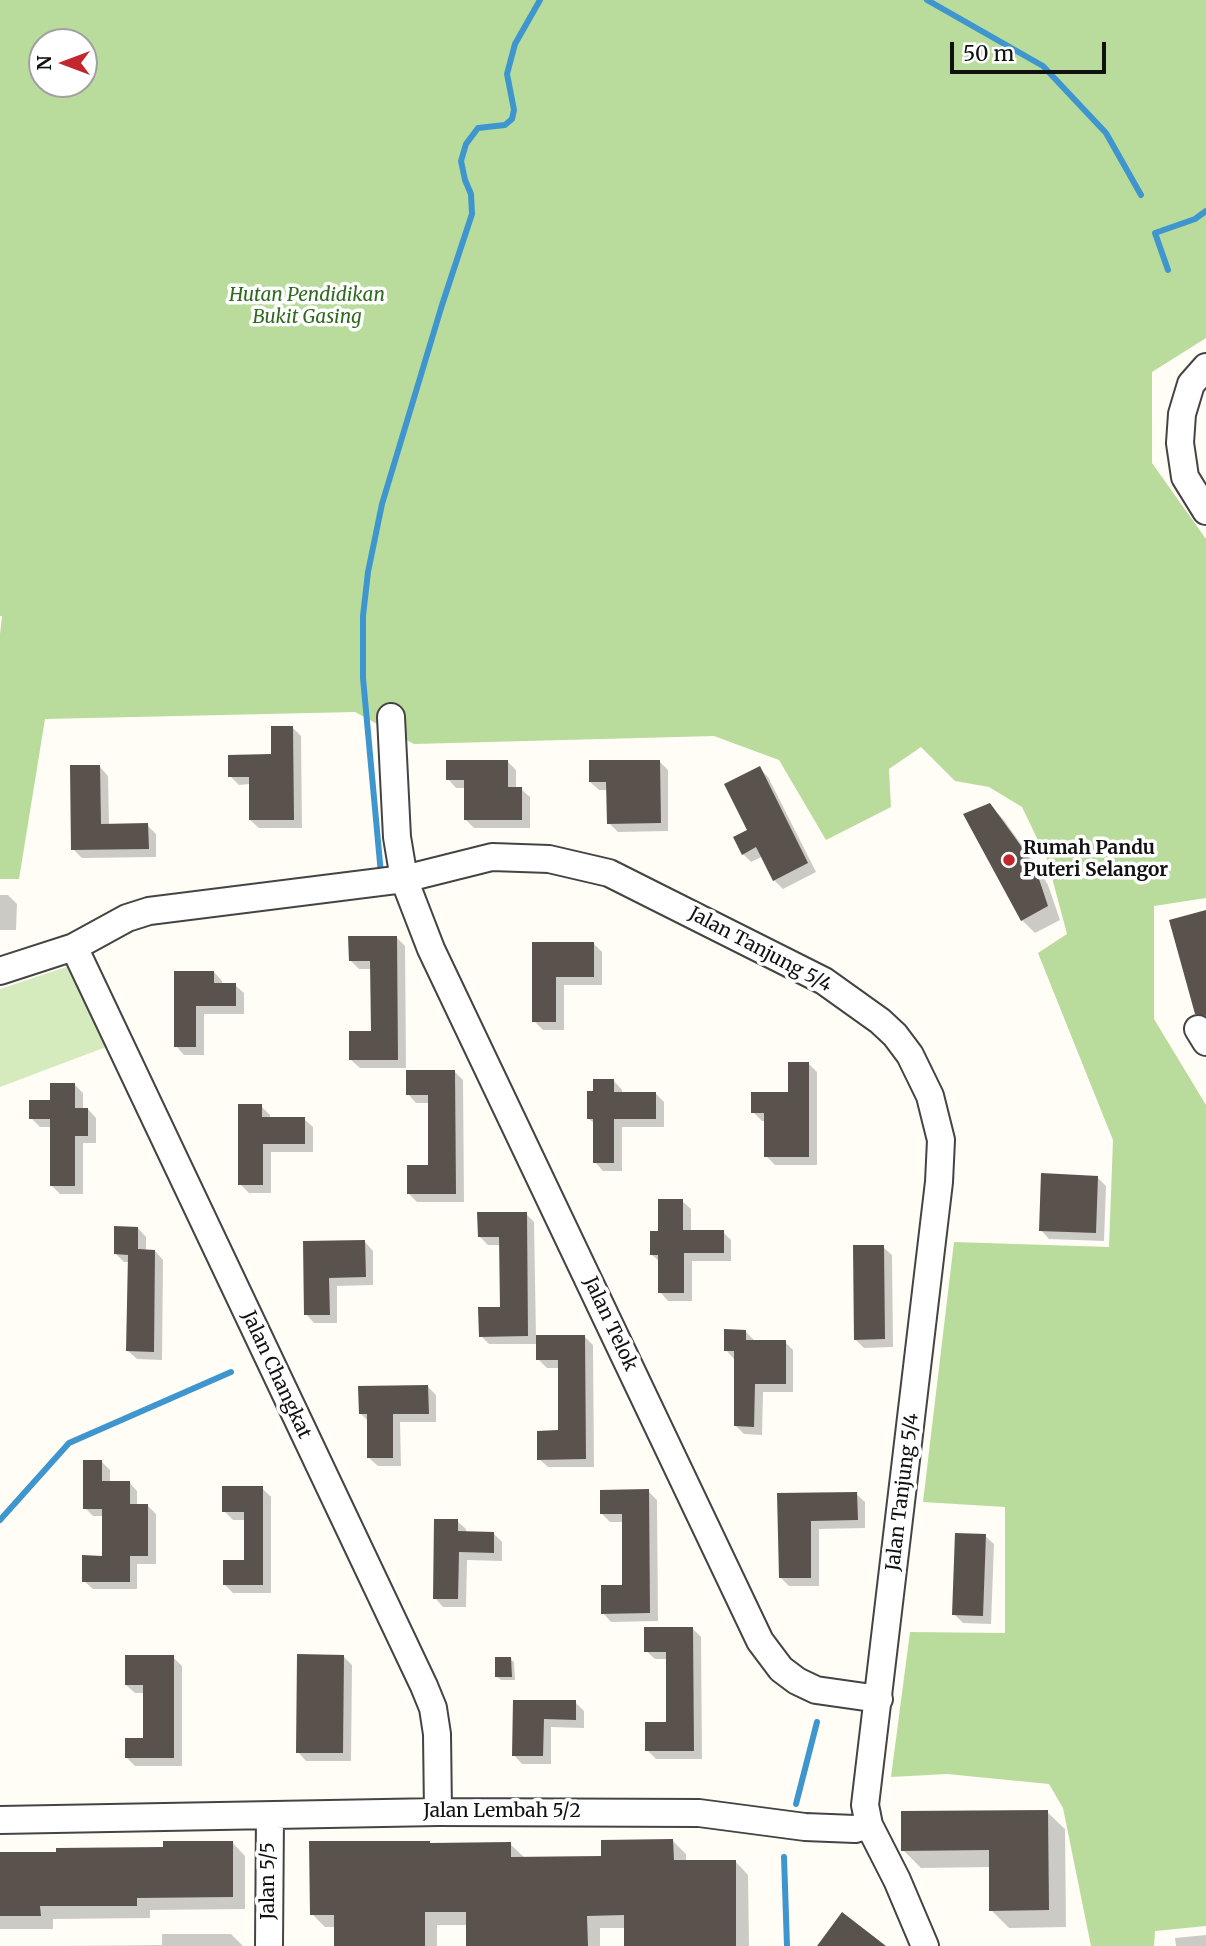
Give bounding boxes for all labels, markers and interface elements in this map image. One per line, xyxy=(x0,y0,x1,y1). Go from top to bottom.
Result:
north arrow xyxy=(28,28,98,98)
scale bar xyxy=(954,28,1110,72)
text: 50 m xyxy=(963,40,1014,67)
text: N xyxy=(32,56,56,71)
park label: Hutan Pendidikan Bukit Gasing xyxy=(229,285,385,329)
place label: Rumah Pandu Puteri Selangor xyxy=(1023,838,1168,882)
marker: Rumah Pandu Puteri Selangor xyxy=(1001,852,1017,868)
street label: Jalan Tanjung 5/4 xyxy=(685,903,835,997)
street label: Jalan Telok xyxy=(578,1273,642,1375)
street label: Jalan Changkat xyxy=(236,1308,316,1442)
street label: Jalan Tanjung 5/4 xyxy=(882,1412,924,1572)
street label: Jalan Lembah 5/2 xyxy=(423,1801,581,1823)
street label: Jalan 5/5 xyxy=(258,1842,280,1920)

